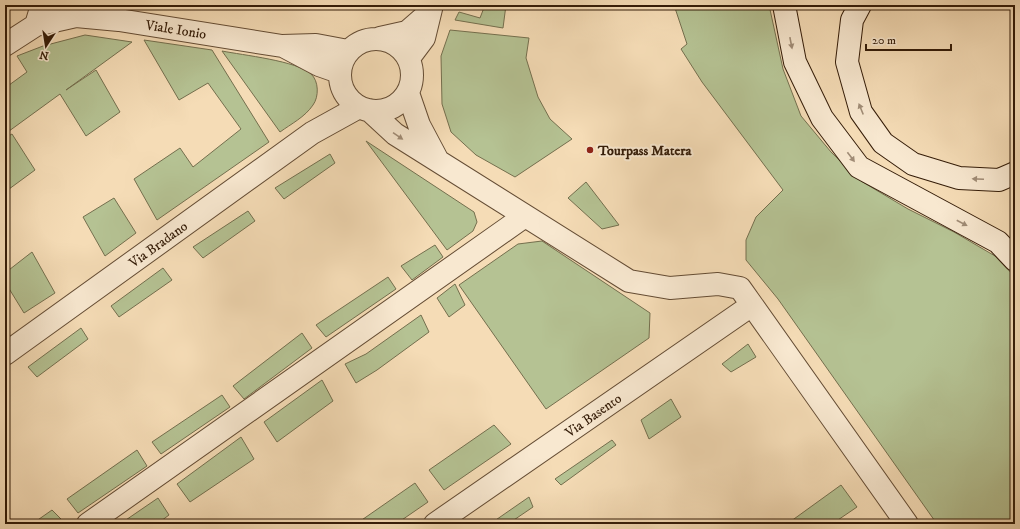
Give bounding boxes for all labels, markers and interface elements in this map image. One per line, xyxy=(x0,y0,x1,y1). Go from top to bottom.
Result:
street label: Viale Ionio xyxy=(143,16,208,44)
north arrow xyxy=(26,26,66,66)
scale bar xyxy=(866,26,951,52)
text: 20 m xyxy=(872,33,896,48)
one-way arrow xyxy=(788,37,794,49)
text: N xyxy=(38,47,50,63)
one-way arrow xyxy=(858,104,864,115)
one-way arrow xyxy=(393,132,403,140)
place label: Tourpass Matera xyxy=(597,142,692,160)
marker: Tourpass Matera xyxy=(585,145,595,155)
one-way arrow xyxy=(847,151,856,162)
one-way arrow xyxy=(972,176,984,183)
street label: Via Bradano xyxy=(125,217,192,273)
one-way arrow xyxy=(956,220,968,226)
street label: Via Basento xyxy=(561,390,626,442)

